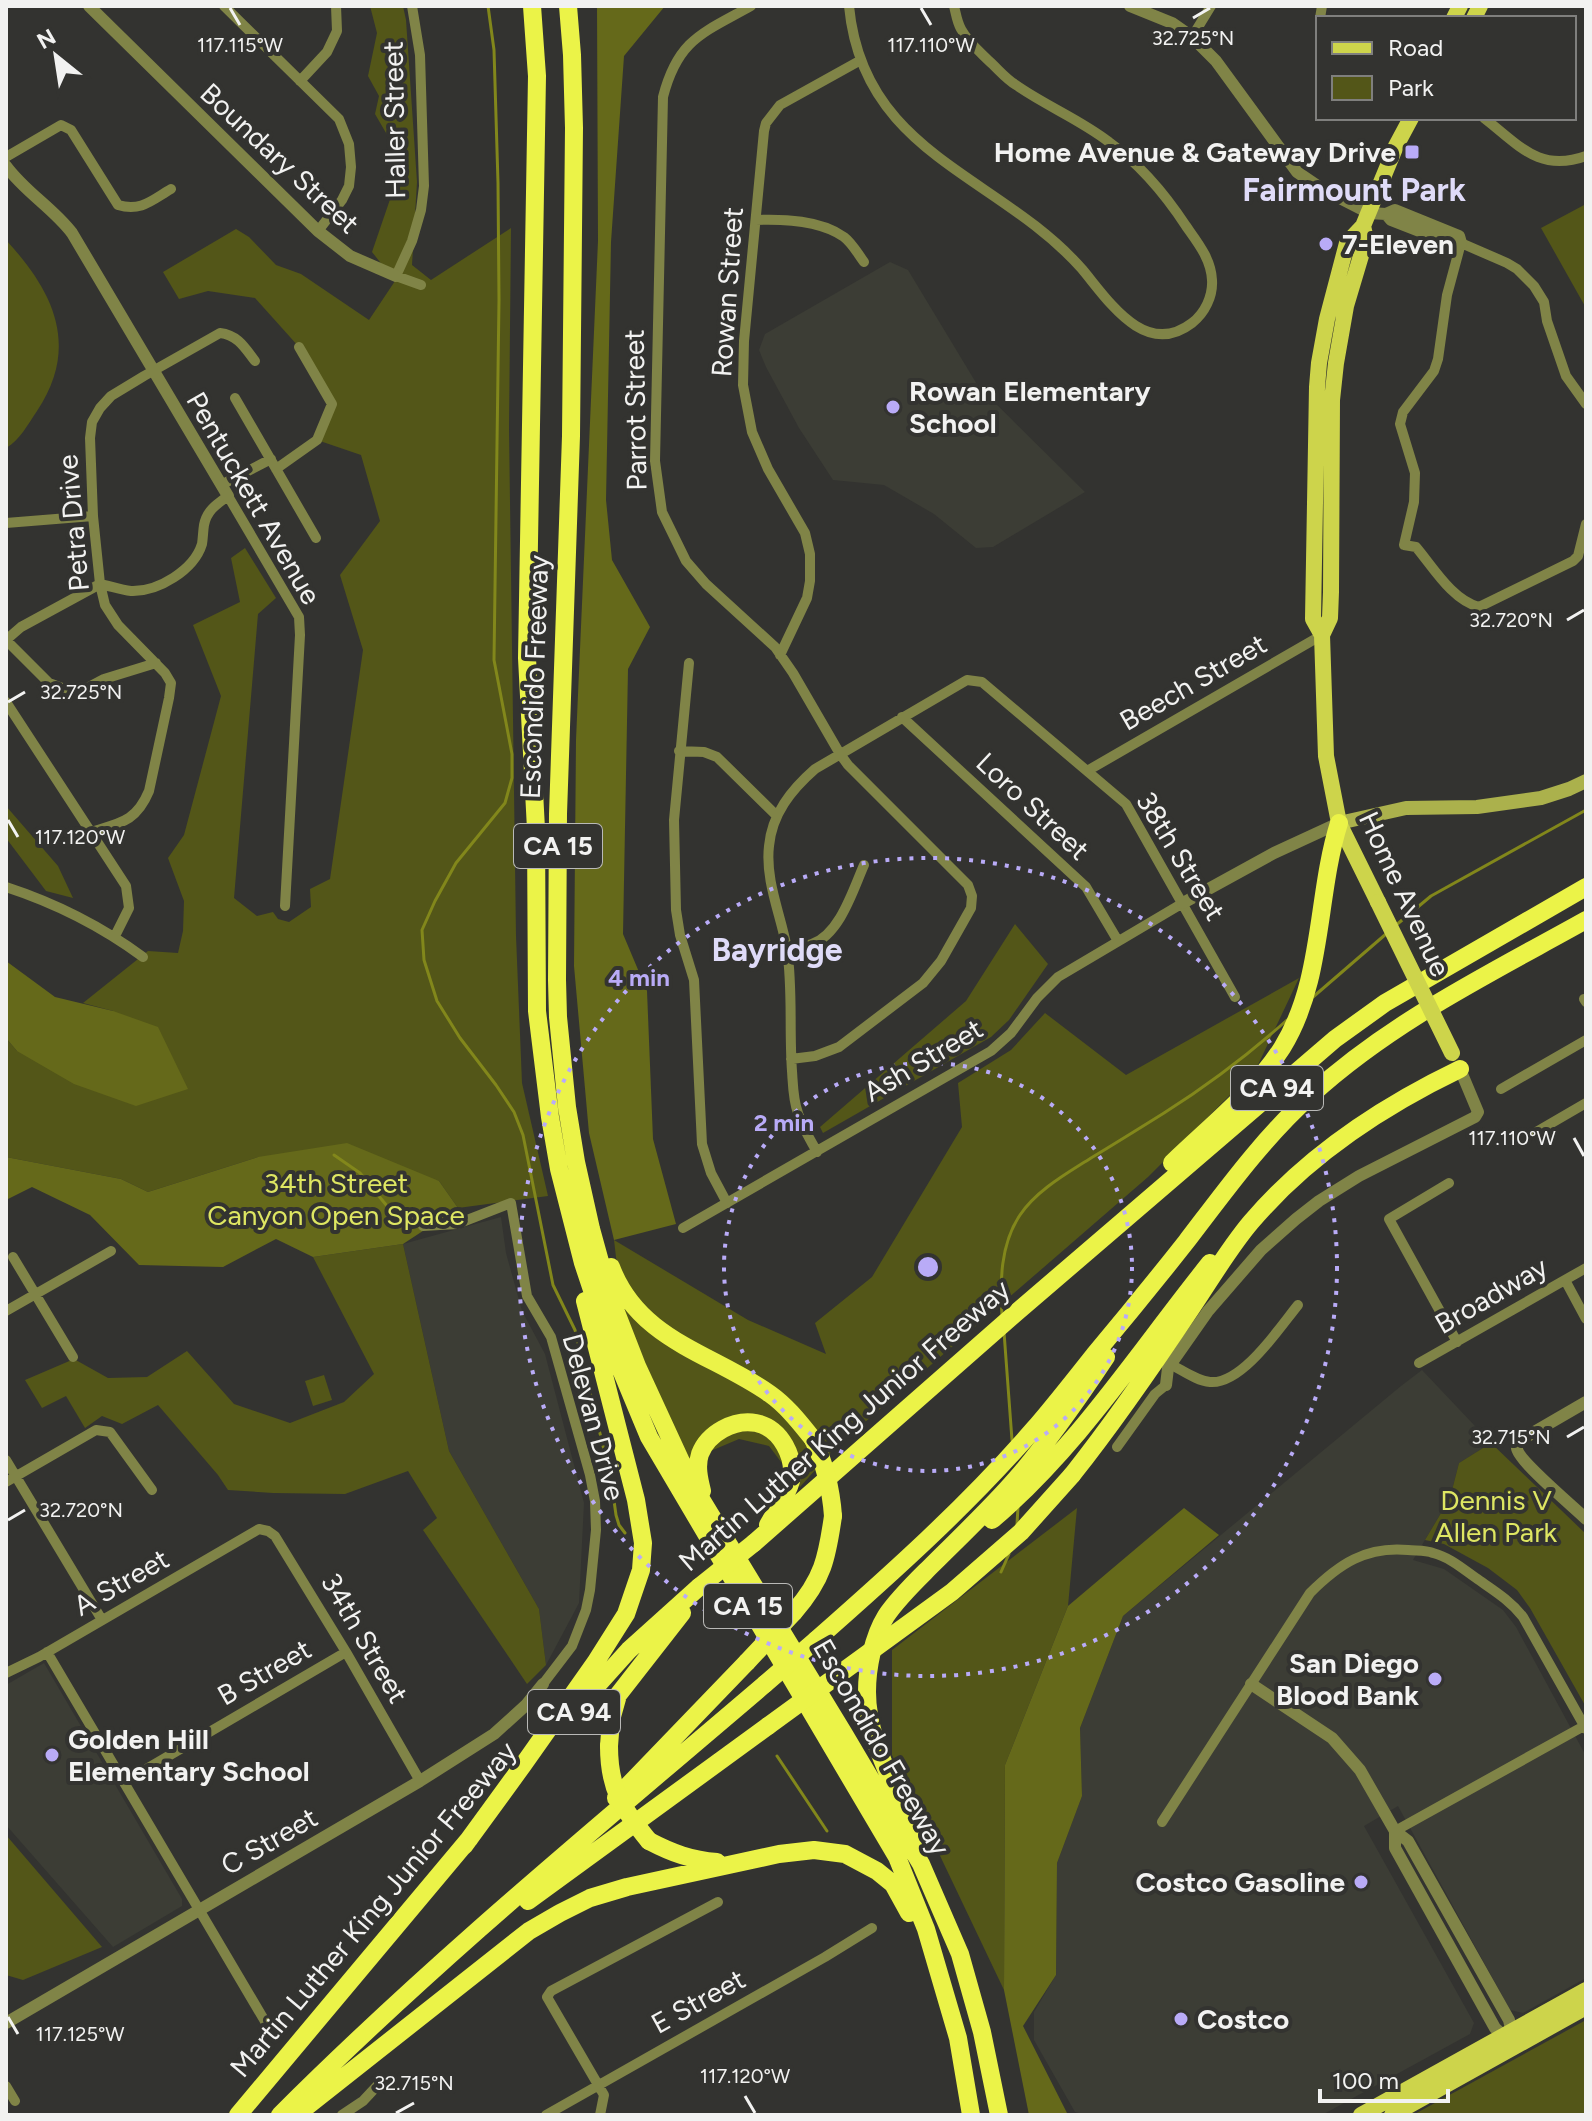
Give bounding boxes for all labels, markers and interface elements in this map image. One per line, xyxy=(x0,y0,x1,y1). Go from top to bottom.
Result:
north arrow xyxy=(16,16,96,96)
legend xyxy=(1316,16,1576,120)
text: N xyxy=(32,23,60,55)
text: 32.725°N xyxy=(1152,26,1234,50)
text: 117.115°W xyxy=(197,33,283,57)
text: 117.110°W xyxy=(887,33,975,57)
text: Road xyxy=(1388,33,1443,62)
street label: Haller Street xyxy=(376,41,412,199)
text: Park xyxy=(1388,73,1434,102)
street label: Boundary Street xyxy=(194,76,366,240)
place label: Home Avenue & Gateway Drive xyxy=(994,135,1396,169)
marker: Home Avenue & Gateway Drive xyxy=(1403,143,1421,161)
district label: Fairmount Park xyxy=(1242,171,1467,209)
street label: Rowan Street xyxy=(704,206,750,378)
place label: 7-Eleven xyxy=(1342,227,1454,261)
marker: 7-Eleven xyxy=(1317,235,1335,253)
street label: Parrot Street xyxy=(617,329,653,491)
place label: Rowan Elementary School xyxy=(909,374,1151,440)
street label: Pentuckett Avenue xyxy=(179,386,329,610)
marker: Rowan Elementary School xyxy=(884,398,902,416)
street label: Petra Drive xyxy=(50,453,96,593)
street label: Escondido Freeway xyxy=(513,554,555,800)
text: 32.720°N xyxy=(1469,608,1553,632)
street label: Beech Street xyxy=(1114,626,1272,738)
text: 32.725°N xyxy=(40,680,122,704)
street label: Loro Street xyxy=(970,745,1096,867)
street label: 38th Street xyxy=(1129,786,1233,926)
street label: Home Avenue xyxy=(1352,806,1458,982)
road number: CA 15 xyxy=(514,824,602,868)
text: 117.120°W xyxy=(35,825,125,849)
district label: Bayridge xyxy=(711,931,843,969)
text: 4 min xyxy=(608,963,670,992)
street label: Ash Street xyxy=(857,1011,989,1109)
road number: CA 94 xyxy=(1231,1066,1323,1110)
text: 2 min xyxy=(754,1108,814,1137)
text: 117.110°W xyxy=(1468,1126,1556,1150)
park label: 34th Street Canyon Open Space xyxy=(207,1166,465,1232)
street label: Broadway xyxy=(1429,1249,1553,1341)
centre of rings xyxy=(914,1253,942,1281)
street label: Martin Luther King Junior Freeway xyxy=(672,1272,1017,1578)
street label: Delevan Drive xyxy=(555,1330,633,1504)
text: 32.715°N xyxy=(1471,1425,1551,1449)
park label: Dennis V Allen Park xyxy=(1435,1483,1558,1549)
text: 32.720°N xyxy=(39,1498,123,1522)
street label: A Street xyxy=(67,1541,175,1623)
street label: 34th Street xyxy=(314,1567,416,1709)
road number: CA 15 xyxy=(704,1584,792,1628)
street label: B Street xyxy=(211,1632,317,1712)
street label: Escondido Freeway xyxy=(806,1633,958,1861)
place label: San Diego Blood Bank xyxy=(1276,1646,1419,1712)
marker: San Diego Blood Bank xyxy=(1426,1670,1444,1688)
road number: CA 94 xyxy=(528,1690,620,1734)
place label: Golden Hill Elementary School xyxy=(68,1722,310,1788)
street label: Martin Luther King Junior Freeway xyxy=(223,1734,524,2084)
marker: Golden Hill Elementary School xyxy=(43,1746,61,1764)
street label: C Street xyxy=(215,1800,323,1882)
place label: Costco Gasoline xyxy=(1135,1865,1345,1899)
marker: Costco Gasoline xyxy=(1352,1873,1370,1891)
street label: E Street xyxy=(645,1961,751,2041)
place label: Costco xyxy=(1197,2002,1289,2036)
marker: Costco xyxy=(1172,2010,1190,2028)
text: 117.125°W xyxy=(36,2022,124,2046)
scale bar xyxy=(1320,2053,1448,2103)
text: 117.120°W xyxy=(700,2064,790,2088)
text: 100 m xyxy=(1332,2066,1399,2095)
text: 32.715°N xyxy=(374,2071,454,2095)

